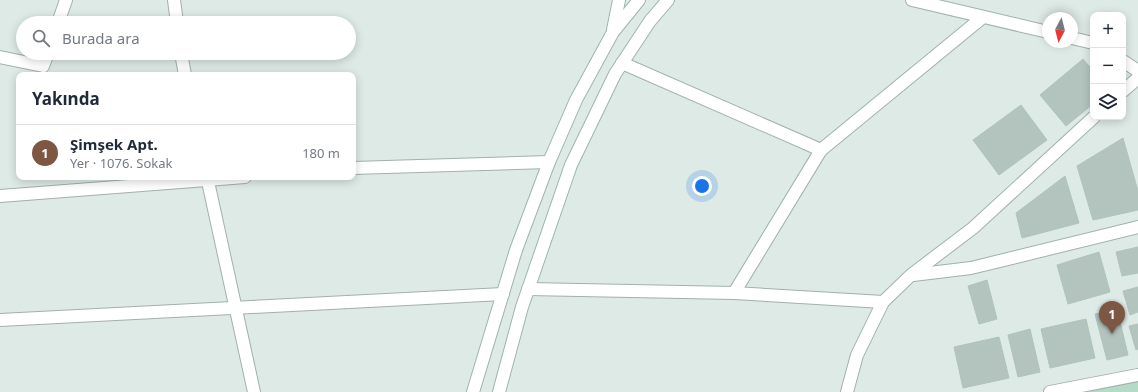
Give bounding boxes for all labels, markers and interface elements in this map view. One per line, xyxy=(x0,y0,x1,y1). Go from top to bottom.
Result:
north arrow xyxy=(1042,12,1078,48)
map controls xyxy=(1090,12,1126,120)
button: + xyxy=(1090,12,1126,48)
search box xyxy=(16,16,356,60)
icon: search xyxy=(30,27,52,49)
text: Burada ara xyxy=(62,28,140,48)
button: − xyxy=(1090,48,1126,84)
button: layers xyxy=(1090,84,1126,120)
text: Yakında xyxy=(32,87,100,110)
text: Şimşek Apt. xyxy=(70,134,158,154)
text: 1 xyxy=(41,144,49,162)
text: 180 m xyxy=(302,144,340,162)
text: Yer · 1076. Sokak xyxy=(70,154,172,172)
your location xyxy=(692,176,712,196)
pin: 1 xyxy=(1099,301,1125,334)

